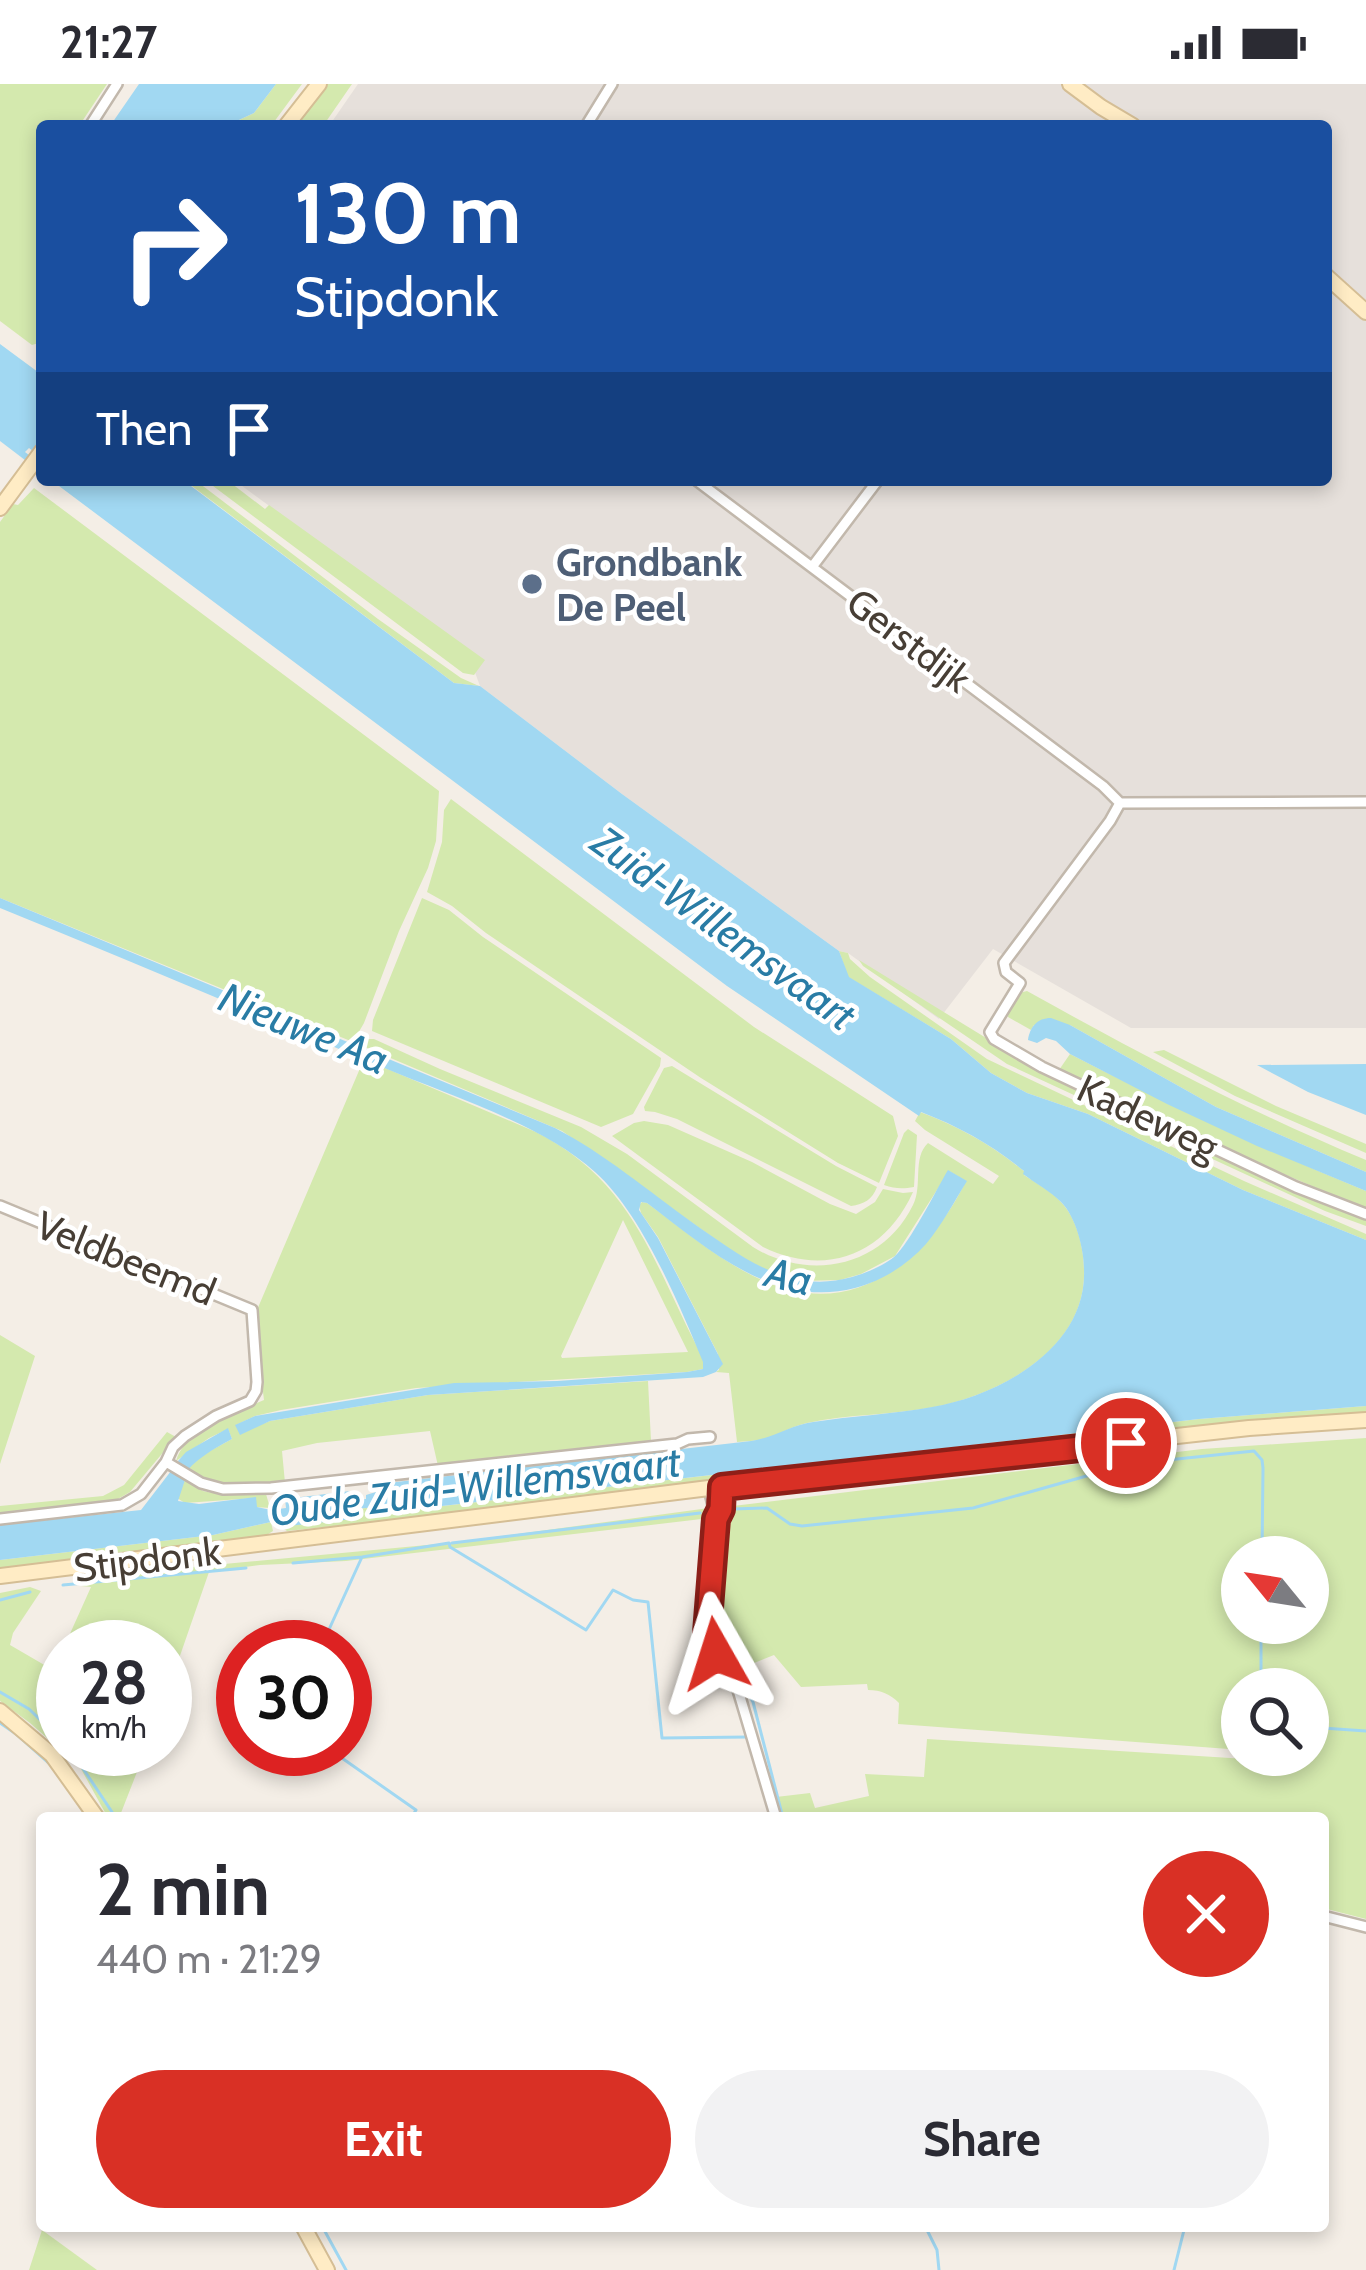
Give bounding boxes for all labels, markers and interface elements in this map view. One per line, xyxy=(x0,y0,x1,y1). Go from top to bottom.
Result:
text: 21:27 xyxy=(60,15,157,69)
text: 130 m xyxy=(294,162,521,264)
icon: right xyxy=(96,168,252,324)
text: Stipdonk xyxy=(294,264,499,330)
icon: arrive xyxy=(216,396,282,462)
text: Then xyxy=(96,402,192,456)
place label: Grondbank De Peel xyxy=(556,538,742,631)
marker: Grondbank De Peel xyxy=(519,571,545,597)
street label: Gerstdijk xyxy=(837,578,981,703)
water label: Zuid-Willemsvaart xyxy=(580,814,867,1042)
water label: Nieuwe Aa xyxy=(212,971,396,1085)
street label: Kadeweg xyxy=(1070,1064,1227,1171)
street label: Veldbeemd xyxy=(29,1200,223,1316)
water label: Aa xyxy=(759,1245,818,1307)
pin xyxy=(1075,1392,1177,1494)
icon: arrive xyxy=(1093,1410,1159,1476)
water label: Oude Zuid-Willemsvaart xyxy=(267,1435,684,1537)
street label: Stipdonk xyxy=(71,1526,224,1592)
north arrow xyxy=(1221,1536,1329,1644)
map controls xyxy=(1221,1536,1329,1776)
position arrow xyxy=(653,1591,779,1717)
speed limit sign: 30 xyxy=(216,1620,372,1776)
text: 28 xyxy=(80,1646,148,1719)
button: search xyxy=(1221,1668,1329,1776)
text: km/h xyxy=(81,1709,147,1746)
text: 2 min xyxy=(96,1846,270,1933)
button: close xyxy=(1143,1851,1269,1977)
text: 440 m · 21:29 xyxy=(96,1935,322,1983)
button: Exit xyxy=(96,2070,671,2208)
button: Share xyxy=(695,2070,1269,2208)

